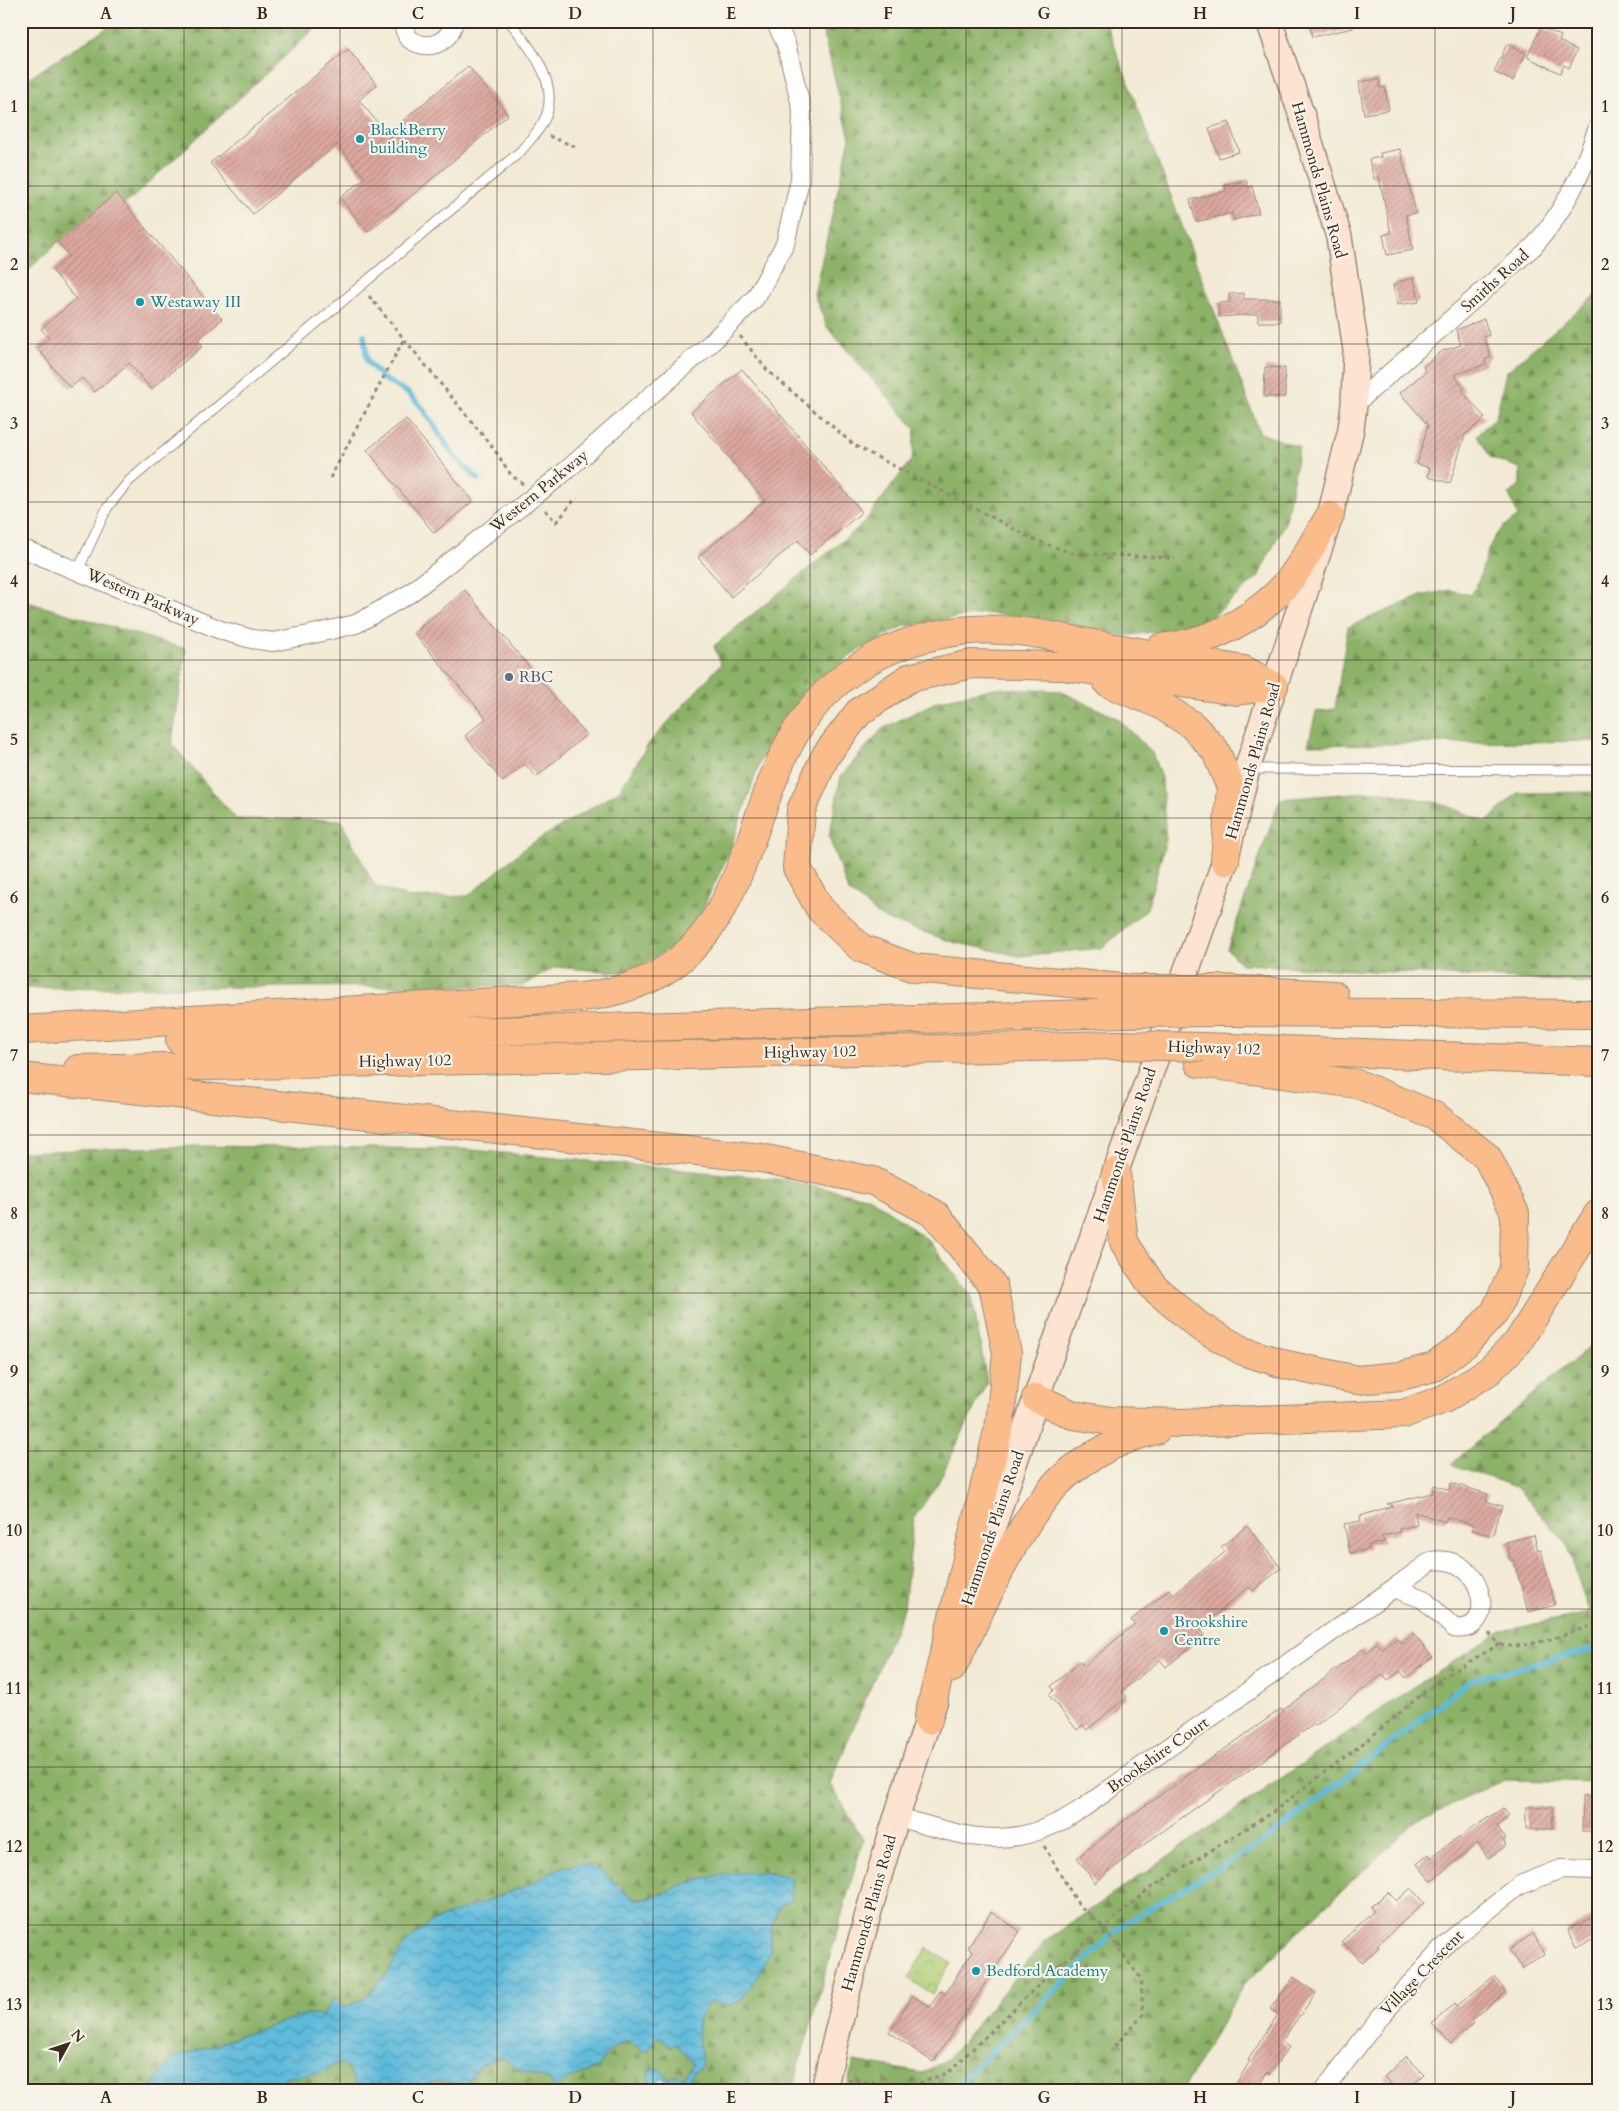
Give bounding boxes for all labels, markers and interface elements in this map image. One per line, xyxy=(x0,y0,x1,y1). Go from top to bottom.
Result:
text: A xyxy=(100,3,112,25)
text: B xyxy=(256,3,268,25)
text: C xyxy=(412,3,424,25)
text: D xyxy=(568,3,582,25)
text: E xyxy=(726,3,736,25)
text: F xyxy=(883,3,893,25)
text: G xyxy=(1037,3,1051,25)
text: H xyxy=(1193,3,1207,25)
text: I xyxy=(1354,3,1360,25)
text: J xyxy=(1508,3,1516,25)
text: 1 xyxy=(10,96,18,118)
text: 1 xyxy=(1601,96,1609,118)
street label: Hammonds Plains Road xyxy=(1286,99,1352,261)
place label: BlackBerry building xyxy=(370,119,447,159)
marker: BlackBerry building xyxy=(354,133,366,145)
street label: Smiths Road xyxy=(1456,244,1534,318)
text: 2 xyxy=(10,254,18,276)
text: 2 xyxy=(1601,254,1609,276)
place label: Westaway III xyxy=(149,291,241,313)
marker: Westaway III xyxy=(134,296,146,308)
text: 3 xyxy=(10,413,18,435)
text: 3 xyxy=(1601,413,1609,435)
street label: Western Parkway xyxy=(484,444,593,538)
street label: Western Parkway xyxy=(82,563,203,631)
text: 4 xyxy=(10,571,18,593)
text: 4 xyxy=(1601,571,1609,593)
place label: RBC xyxy=(519,666,553,688)
marker: RBC xyxy=(503,671,515,683)
street label: Hammonds Plains Road xyxy=(1220,680,1286,842)
text: 5 xyxy=(10,729,18,751)
text: 5 xyxy=(1601,729,1609,751)
text: 6 xyxy=(10,887,18,909)
text: 6 xyxy=(1601,887,1609,909)
street label: Highway 102 xyxy=(1167,1035,1261,1061)
street label: Highway 102 xyxy=(763,1040,857,1064)
text: 7 xyxy=(10,1045,18,1067)
text: 7 xyxy=(1601,1045,1609,1067)
street label: Highway 102 xyxy=(358,1049,452,1073)
street label: Hammonds Plains Road xyxy=(1088,1064,1162,1225)
text: 8 xyxy=(10,1203,18,1225)
text: 8 xyxy=(1601,1203,1609,1225)
text: 9 xyxy=(10,1361,18,1383)
text: 9 xyxy=(1601,1361,1609,1383)
street label: Hammonds Plains Road xyxy=(956,1447,1030,1608)
text: 10 xyxy=(6,1520,22,1542)
text: 10 xyxy=(1597,1520,1613,1542)
place label: Brookshire Centre xyxy=(1174,1611,1248,1651)
marker: Brookshire Centre xyxy=(1158,1625,1170,1637)
text: 11 xyxy=(6,1678,22,1700)
text: 11 xyxy=(1597,1678,1613,1700)
street label: Brookshire Court xyxy=(1103,1712,1213,1798)
street label: Hammonds Plains Road xyxy=(836,1832,902,1994)
text: 12 xyxy=(6,1836,22,1858)
text: 12 xyxy=(1597,1836,1613,1858)
street label: Village Crescent xyxy=(1375,1925,1469,2021)
place label: Bedford Academy xyxy=(986,1960,1109,1982)
marker: Bedford Academy xyxy=(970,1965,982,1977)
text: 13 xyxy=(6,1994,22,2016)
text: 13 xyxy=(1597,1994,1613,2016)
north arrow xyxy=(42,2018,92,2068)
text: N xyxy=(66,2025,89,2047)
text: A xyxy=(100,2087,112,2109)
text: B xyxy=(256,2087,268,2109)
text: C xyxy=(412,2087,424,2109)
text: D xyxy=(568,2087,582,2109)
text: E xyxy=(726,2087,736,2109)
text: F xyxy=(883,2087,893,2109)
text: G xyxy=(1037,2087,1051,2109)
text: H xyxy=(1193,2087,1207,2109)
text: I xyxy=(1354,2087,1360,2109)
text: J xyxy=(1508,2087,1516,2109)

